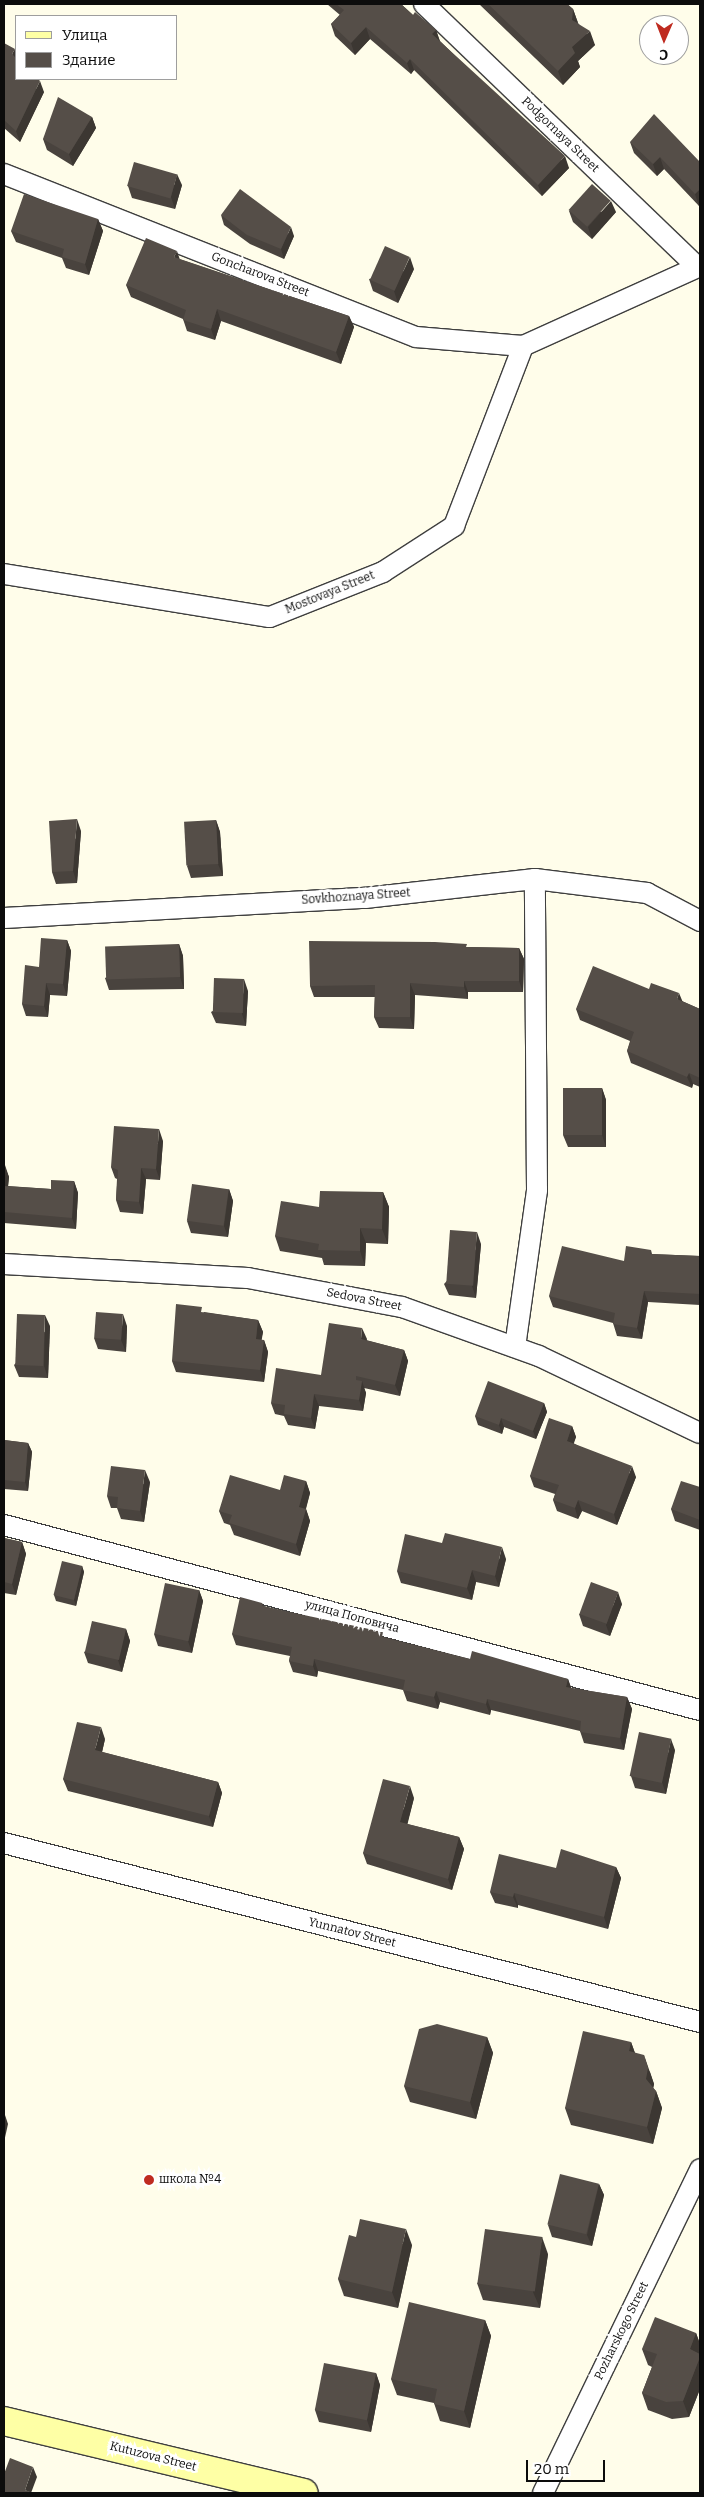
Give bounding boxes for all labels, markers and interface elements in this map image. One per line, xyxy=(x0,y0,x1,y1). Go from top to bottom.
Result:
legend xyxy=(15,15,178,80)
north arrow xyxy=(639,15,689,65)
text: Улица xyxy=(62,26,108,44)
text: С xyxy=(659,46,668,63)
text: Здание xyxy=(62,51,116,69)
street label: Podgornaya Street xyxy=(518,94,602,176)
street label: Goncharova Street xyxy=(209,250,311,300)
street label: Mostovaya Street xyxy=(283,568,377,618)
street label: Sovkhoznaya Street xyxy=(301,886,411,908)
street label: Sedova Street xyxy=(325,1286,403,1314)
street label: улица Поповича xyxy=(303,1598,401,1636)
street label: Yunnatov Street xyxy=(307,1915,397,1951)
place label: школа №4 xyxy=(159,2173,221,2187)
marker: школа №4 xyxy=(143,2174,155,2186)
street label: Pozharskogo Street xyxy=(592,2280,652,2382)
street label: Kutuzova Street xyxy=(108,2439,198,2475)
scale bar xyxy=(529,2450,608,2482)
text: 20 m xyxy=(534,2460,569,2478)

